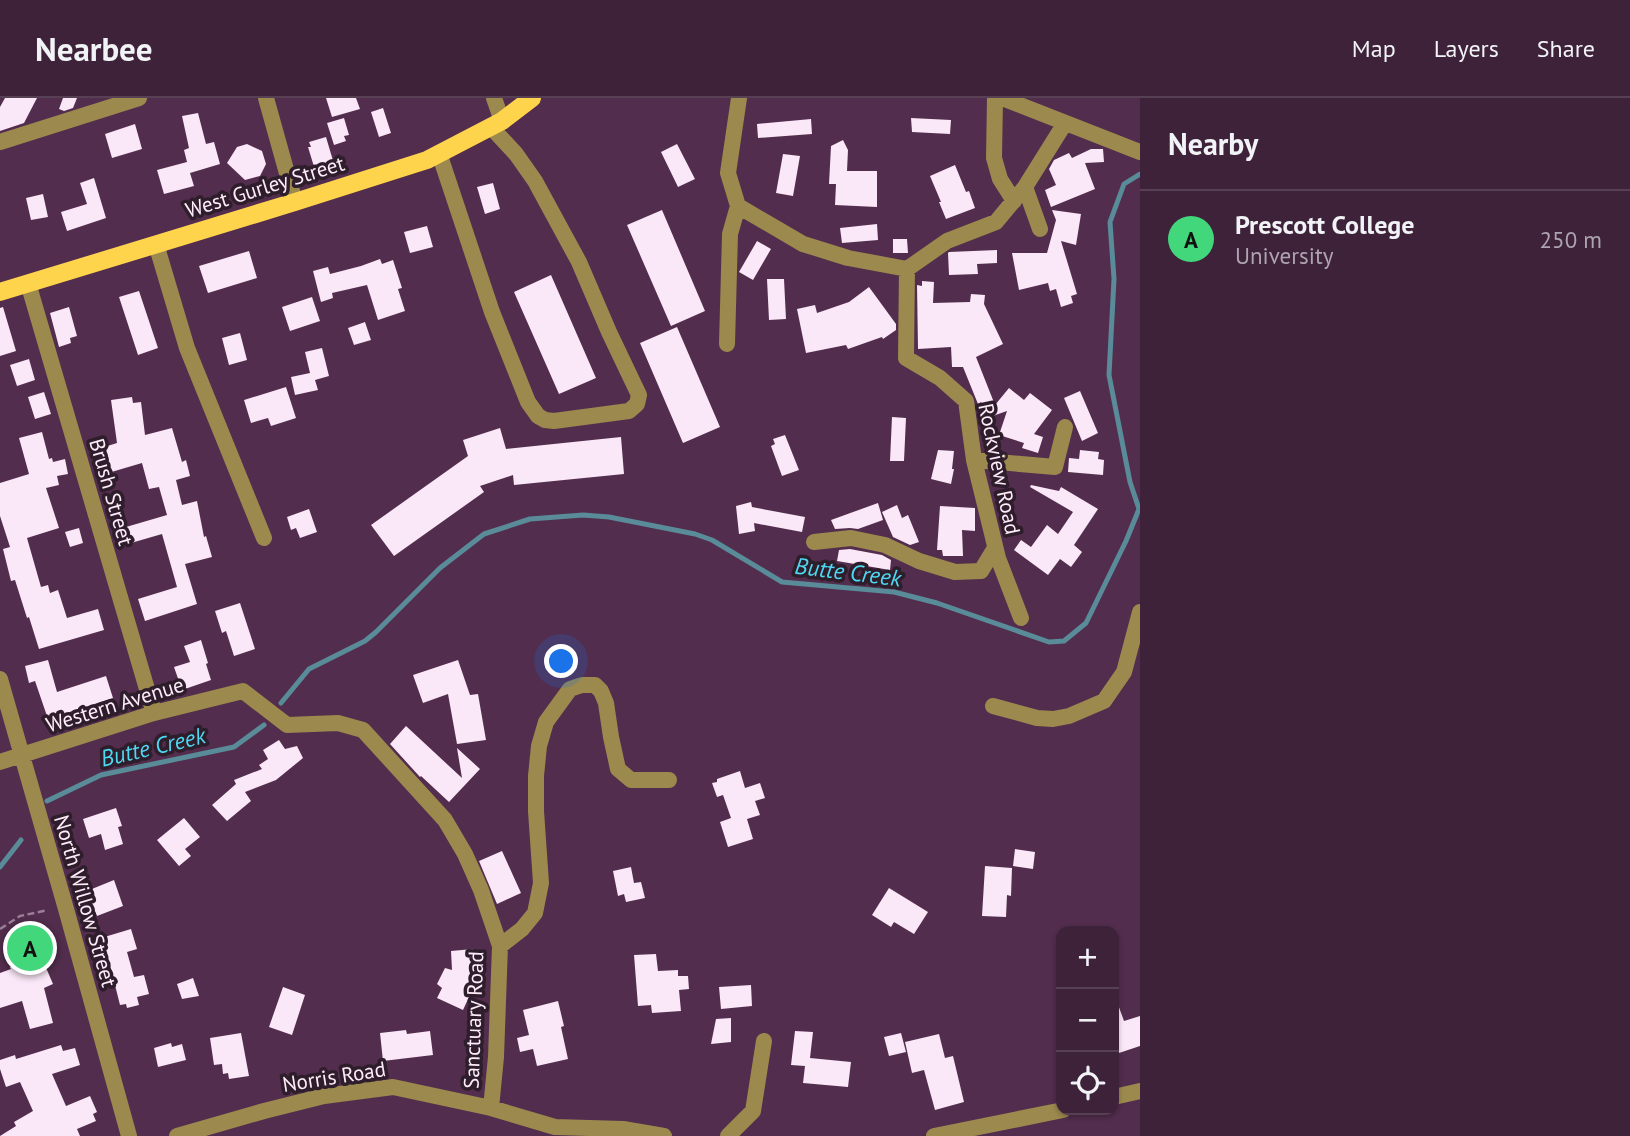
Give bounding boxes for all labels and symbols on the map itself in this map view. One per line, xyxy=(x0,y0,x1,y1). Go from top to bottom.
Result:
street label: West Gurley Street xyxy=(182,150,348,224)
street label: Rockview Road xyxy=(972,401,1027,537)
street label: Brush Street xyxy=(83,435,140,549)
water label: Butte Creek xyxy=(793,551,904,593)
your location xyxy=(544,644,578,678)
street label: Western Avenue xyxy=(43,671,187,738)
water label: Butte Creek xyxy=(98,720,210,773)
street label: North Willow Street xyxy=(48,812,123,990)
pin: A xyxy=(7,922,53,974)
street label: Sanctuary Road xyxy=(458,951,489,1089)
street label: Norris Road xyxy=(280,1055,387,1098)

